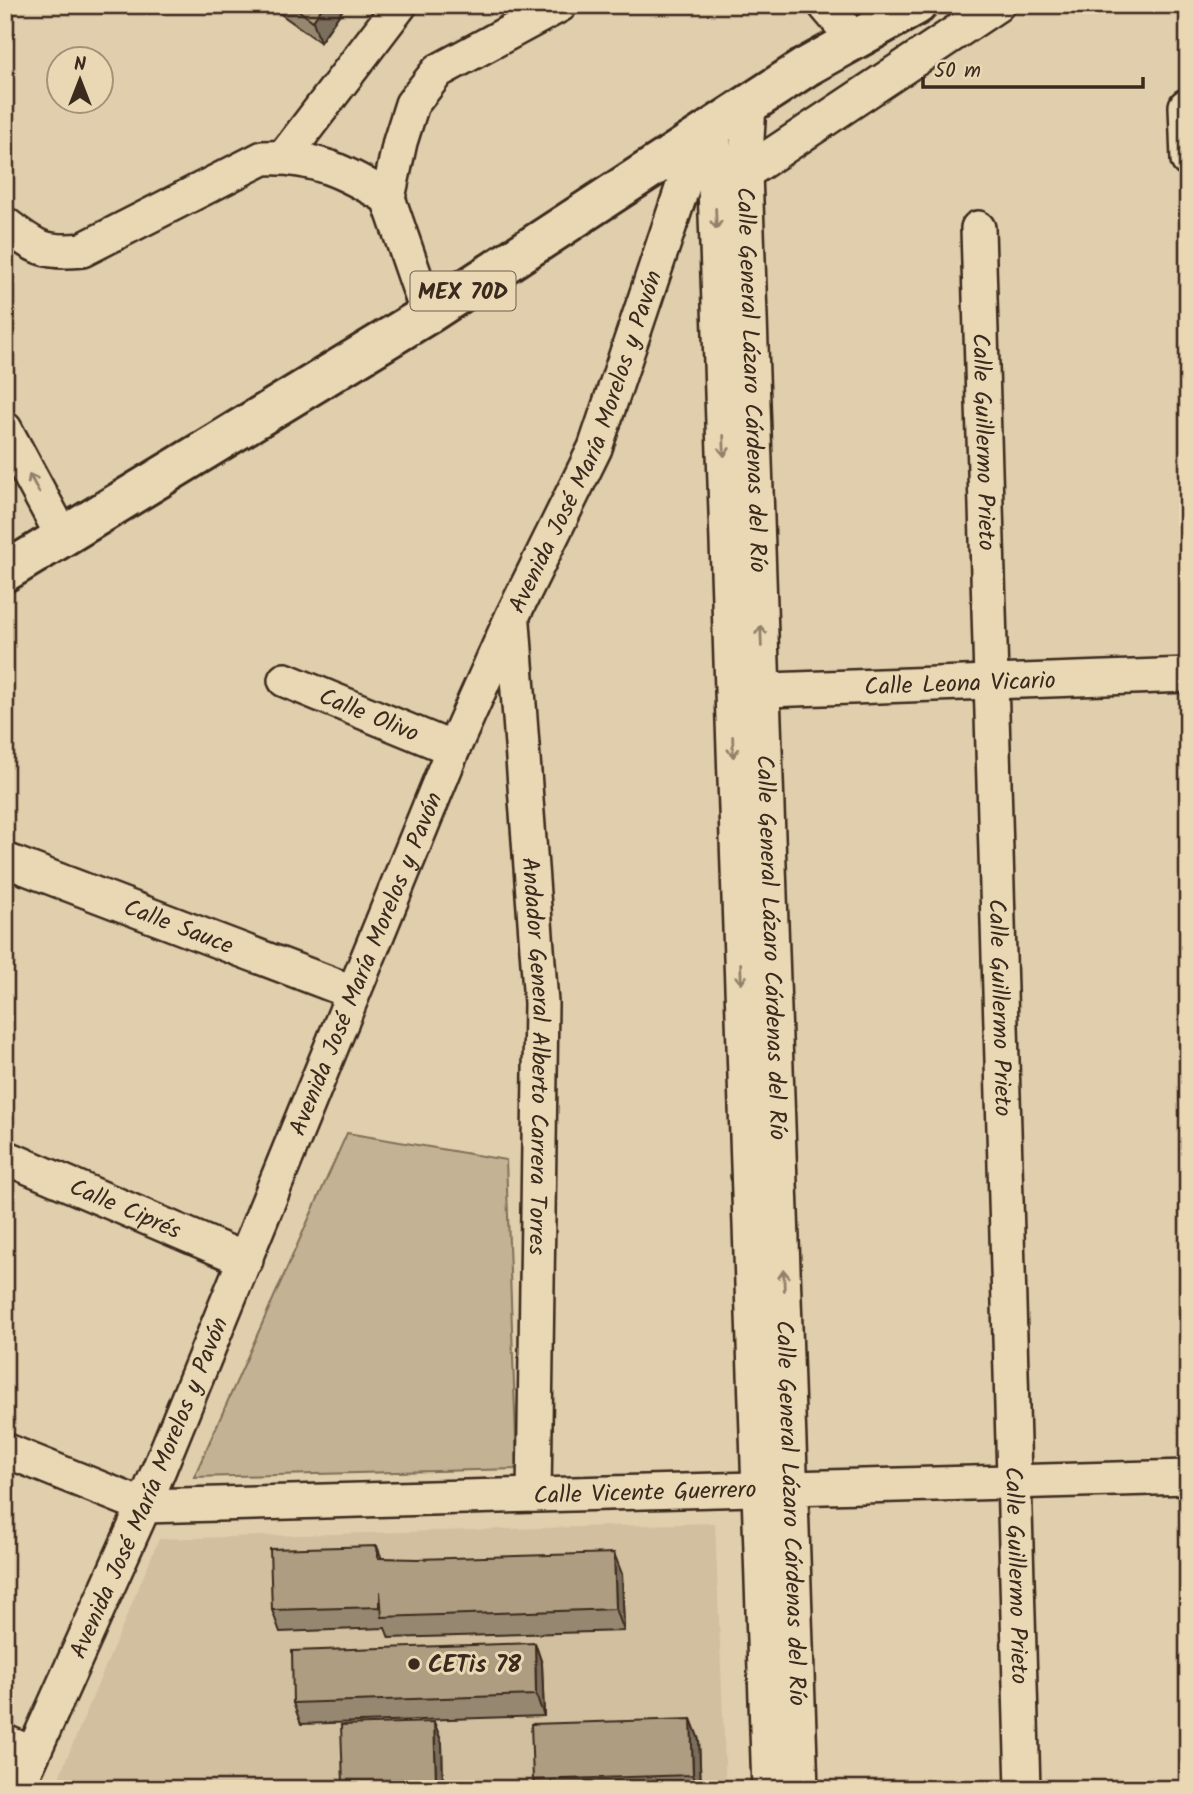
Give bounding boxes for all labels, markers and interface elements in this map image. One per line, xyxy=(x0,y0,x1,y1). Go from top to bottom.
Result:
north arrow xyxy=(46,46,116,116)
scale bar xyxy=(923,46,1144,90)
text: N xyxy=(74,50,86,80)
text: 50 m xyxy=(934,55,981,88)
street label: Calle General Lázaro Cárdenas del Río xyxy=(724,186,777,573)
one-way arrow xyxy=(710,207,723,230)
street label: Avenida José María Morelos y Pavón xyxy=(499,265,674,621)
road number: MEX 70D xyxy=(410,272,516,310)
street label: Calle Guillermo Prieto xyxy=(960,333,1005,551)
one-way arrow xyxy=(717,434,730,457)
one-way arrow xyxy=(27,473,41,494)
one-way arrow xyxy=(754,625,768,648)
street label: Calle Leona Vicario xyxy=(864,662,1056,708)
street label: Calle Olivo xyxy=(313,678,425,754)
one-way arrow xyxy=(726,735,740,758)
street label: Calle General Lázaro Cárdenas del Río xyxy=(744,754,797,1141)
street label: Avenida José María Morelos y Pavón xyxy=(279,786,454,1142)
street label: Andador General Alberto Carrera Torres xyxy=(509,856,559,1255)
street label: Calle Sauce xyxy=(118,889,239,966)
street label: Calle Guillermo Prieto xyxy=(976,898,1022,1117)
one-way arrow xyxy=(734,963,747,986)
street label: Calle Ciprés xyxy=(63,1169,187,1251)
one-way arrow xyxy=(777,1269,790,1292)
street label: Avenida José María Morelos y Pavón xyxy=(60,1311,240,1665)
street label: Calle General Lázaro Cárdenas del Río xyxy=(764,1320,816,1707)
street label: Calle Guillermo Prieto xyxy=(993,1466,1038,1685)
street label: Calle Vicente Guerrero xyxy=(533,1471,757,1516)
place label: CETis 78 xyxy=(428,1646,522,1685)
marker: CETis 78 xyxy=(406,1656,422,1672)

